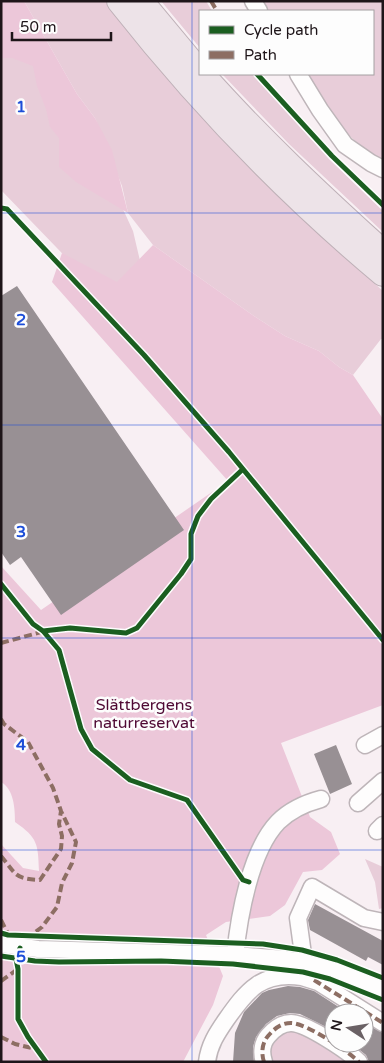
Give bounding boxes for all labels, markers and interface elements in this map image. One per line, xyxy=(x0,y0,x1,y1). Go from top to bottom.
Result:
scale bar xyxy=(12,10,111,42)
legend xyxy=(199,10,374,75)
text: 50 m xyxy=(20,18,57,36)
text: Cycle path xyxy=(244,21,318,39)
text: Path xyxy=(244,46,277,64)
text: 1 xyxy=(16,97,26,117)
text: 2 xyxy=(16,310,26,330)
text: 3 xyxy=(16,522,26,542)
park label: Slättbergens naturreservat xyxy=(93,695,195,733)
text: 4 xyxy=(16,735,26,755)
text: 5 xyxy=(16,947,26,967)
north arrow xyxy=(324,1003,374,1053)
text: N xyxy=(327,1018,346,1033)

